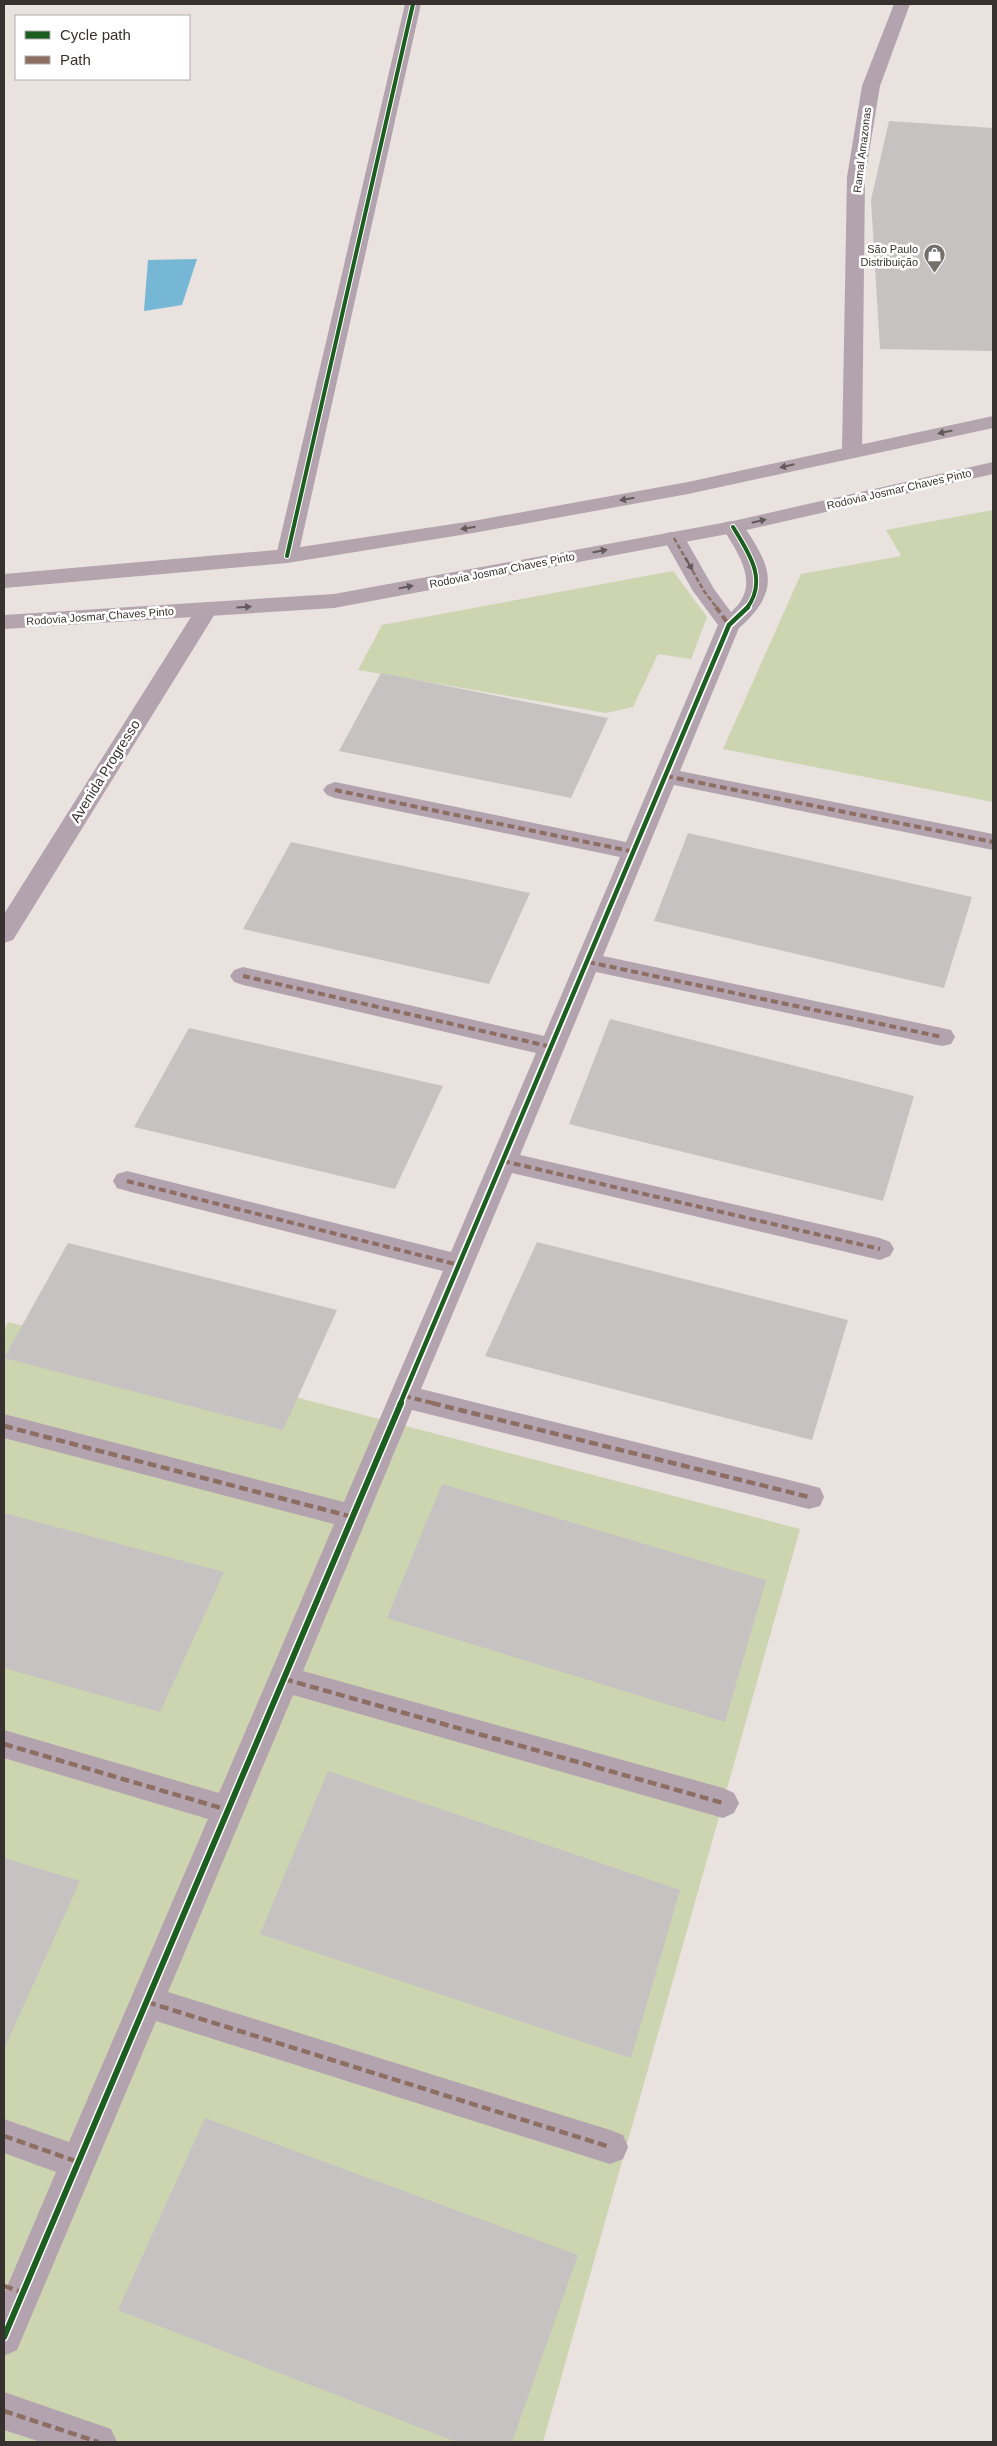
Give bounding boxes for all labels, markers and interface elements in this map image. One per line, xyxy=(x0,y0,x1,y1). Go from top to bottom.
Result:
legend xyxy=(15,15,190,80)
text: Cycle path xyxy=(60,26,131,43)
text: Path xyxy=(60,51,91,68)
street label: Ramal Amazonas xyxy=(851,106,873,194)
place label: São Paulo Distribuição xyxy=(861,243,918,268)
shop icon: São Paulo Distribuição xyxy=(922,243,946,274)
one-way arrow xyxy=(938,428,953,436)
one-way arrow xyxy=(779,462,794,470)
street label: Rodovia Josmar Chaves Pinto xyxy=(826,467,972,511)
one-way arrow xyxy=(619,495,635,503)
one-way arrow xyxy=(752,517,767,525)
one-way arrow xyxy=(459,524,475,532)
one-way arrow xyxy=(592,547,608,555)
street label: Rodovia Josmar Chaves Pinto xyxy=(428,550,576,590)
one-way arrow xyxy=(685,557,693,571)
one-way arrow xyxy=(398,583,414,591)
one-way arrow xyxy=(237,602,253,610)
street label: Rodovia Josmar Chaves Pinto xyxy=(26,605,174,627)
street label: Avenida Progresso xyxy=(67,717,143,825)

